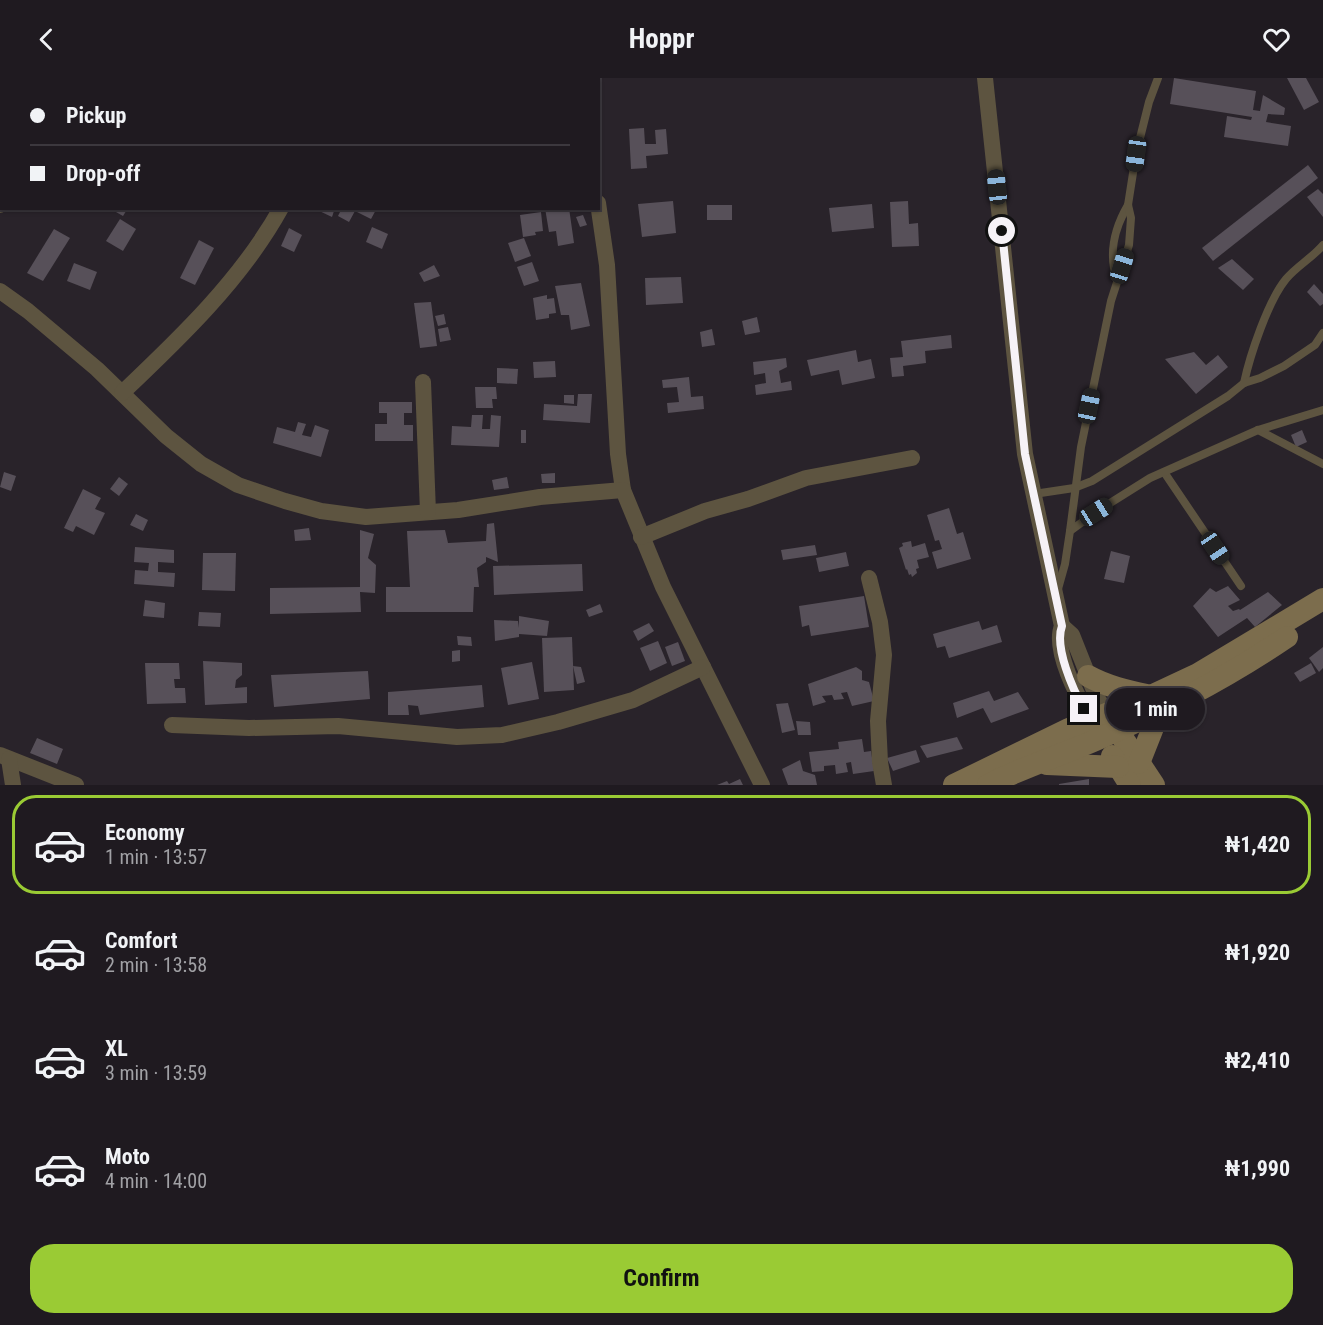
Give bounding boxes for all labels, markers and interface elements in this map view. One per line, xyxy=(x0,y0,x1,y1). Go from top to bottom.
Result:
icon: back xyxy=(30,23,63,56)
text: Hoppr xyxy=(629,23,694,55)
icon: heart xyxy=(1260,23,1293,56)
text: Pickup xyxy=(66,103,126,128)
car xyxy=(1125,135,1147,173)
text: Drop-off xyxy=(66,161,140,186)
car xyxy=(986,168,1008,206)
route start xyxy=(988,217,1015,244)
car xyxy=(1108,246,1136,286)
car xyxy=(1076,387,1102,425)
car xyxy=(1076,495,1116,529)
car xyxy=(1197,528,1233,568)
callout: 1 min xyxy=(1105,688,1204,730)
route end xyxy=(1070,695,1097,722)
text: 1 min xyxy=(1133,697,1178,721)
icon: car xyxy=(33,818,87,872)
text: Economy xyxy=(105,820,185,845)
text: ₦1,420 xyxy=(1224,832,1290,857)
text: 1 min · 13:57 xyxy=(105,845,207,869)
icon: car xyxy=(33,926,87,980)
text: Comfort xyxy=(105,928,178,953)
text: ₦1,920 xyxy=(1224,940,1290,965)
text: 2 min · 13:58 xyxy=(105,953,207,977)
icon: car xyxy=(33,1034,87,1088)
text: XL xyxy=(105,1036,128,1061)
text: ₦2,410 xyxy=(1224,1048,1290,1073)
text: 3 min · 13:59 xyxy=(105,1061,207,1085)
icon: car xyxy=(33,1142,87,1196)
text: Moto xyxy=(105,1144,150,1169)
text: ₦1,990 xyxy=(1224,1156,1290,1181)
text: 4 min · 14:00 xyxy=(105,1169,207,1193)
button: Confirm xyxy=(30,1244,1293,1313)

